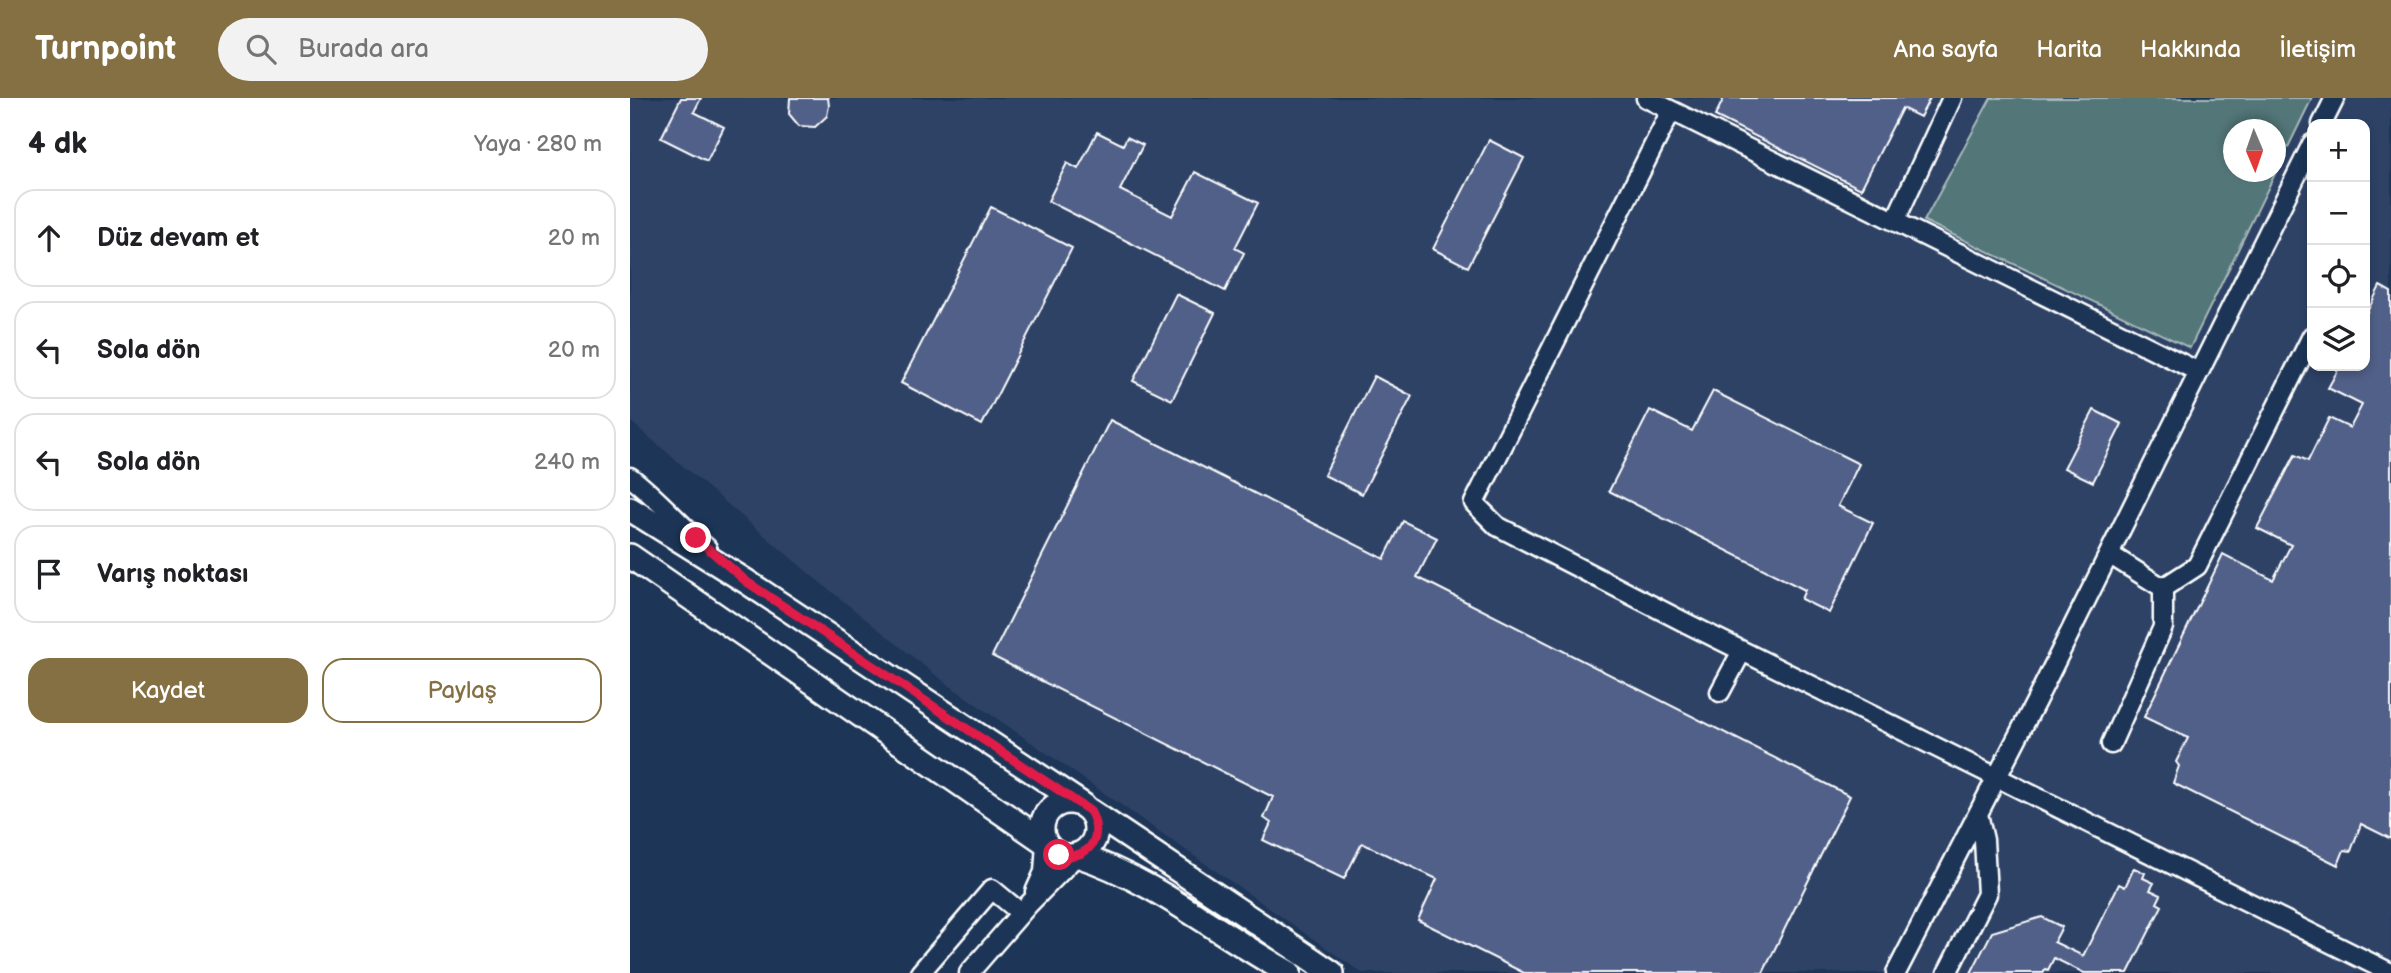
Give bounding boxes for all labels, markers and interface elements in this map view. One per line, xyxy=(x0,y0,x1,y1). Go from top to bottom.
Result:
search box xyxy=(218,18,708,81)
text: Turnpoint xyxy=(35,29,176,69)
icon: search xyxy=(242,30,280,68)
text: Burada ara xyxy=(298,34,429,65)
text: Ana sayfa xyxy=(1894,35,1998,64)
text: Harita xyxy=(2036,35,2102,64)
text: Hakkında xyxy=(2140,35,2241,64)
text: İletişim xyxy=(2279,35,2356,64)
north arrow xyxy=(2223,119,2286,182)
map controls xyxy=(2307,119,2370,371)
button: + xyxy=(2307,119,2370,182)
text: 4 dk xyxy=(28,126,87,162)
text: Yaya · 280 m xyxy=(474,130,602,158)
button: − xyxy=(2307,182,2370,245)
icon: ahead xyxy=(30,219,68,257)
text: Düz devam et xyxy=(97,223,259,254)
text: 20 m xyxy=(548,224,600,252)
button: locate xyxy=(2307,245,2370,308)
button: layers xyxy=(2307,308,2370,371)
icon: left xyxy=(30,331,68,369)
text: Sola dön xyxy=(97,335,201,366)
text: 20 m xyxy=(548,336,600,364)
icon: left xyxy=(30,443,68,481)
text: Sola dön xyxy=(97,447,201,478)
text: 240 m xyxy=(534,448,600,476)
route end xyxy=(680,522,711,553)
icon: arrive xyxy=(30,555,68,593)
text: Varış noktası xyxy=(97,559,248,590)
button: Kaydet xyxy=(28,658,308,723)
button: Paylaş xyxy=(322,658,602,723)
route start xyxy=(1043,839,1074,870)

